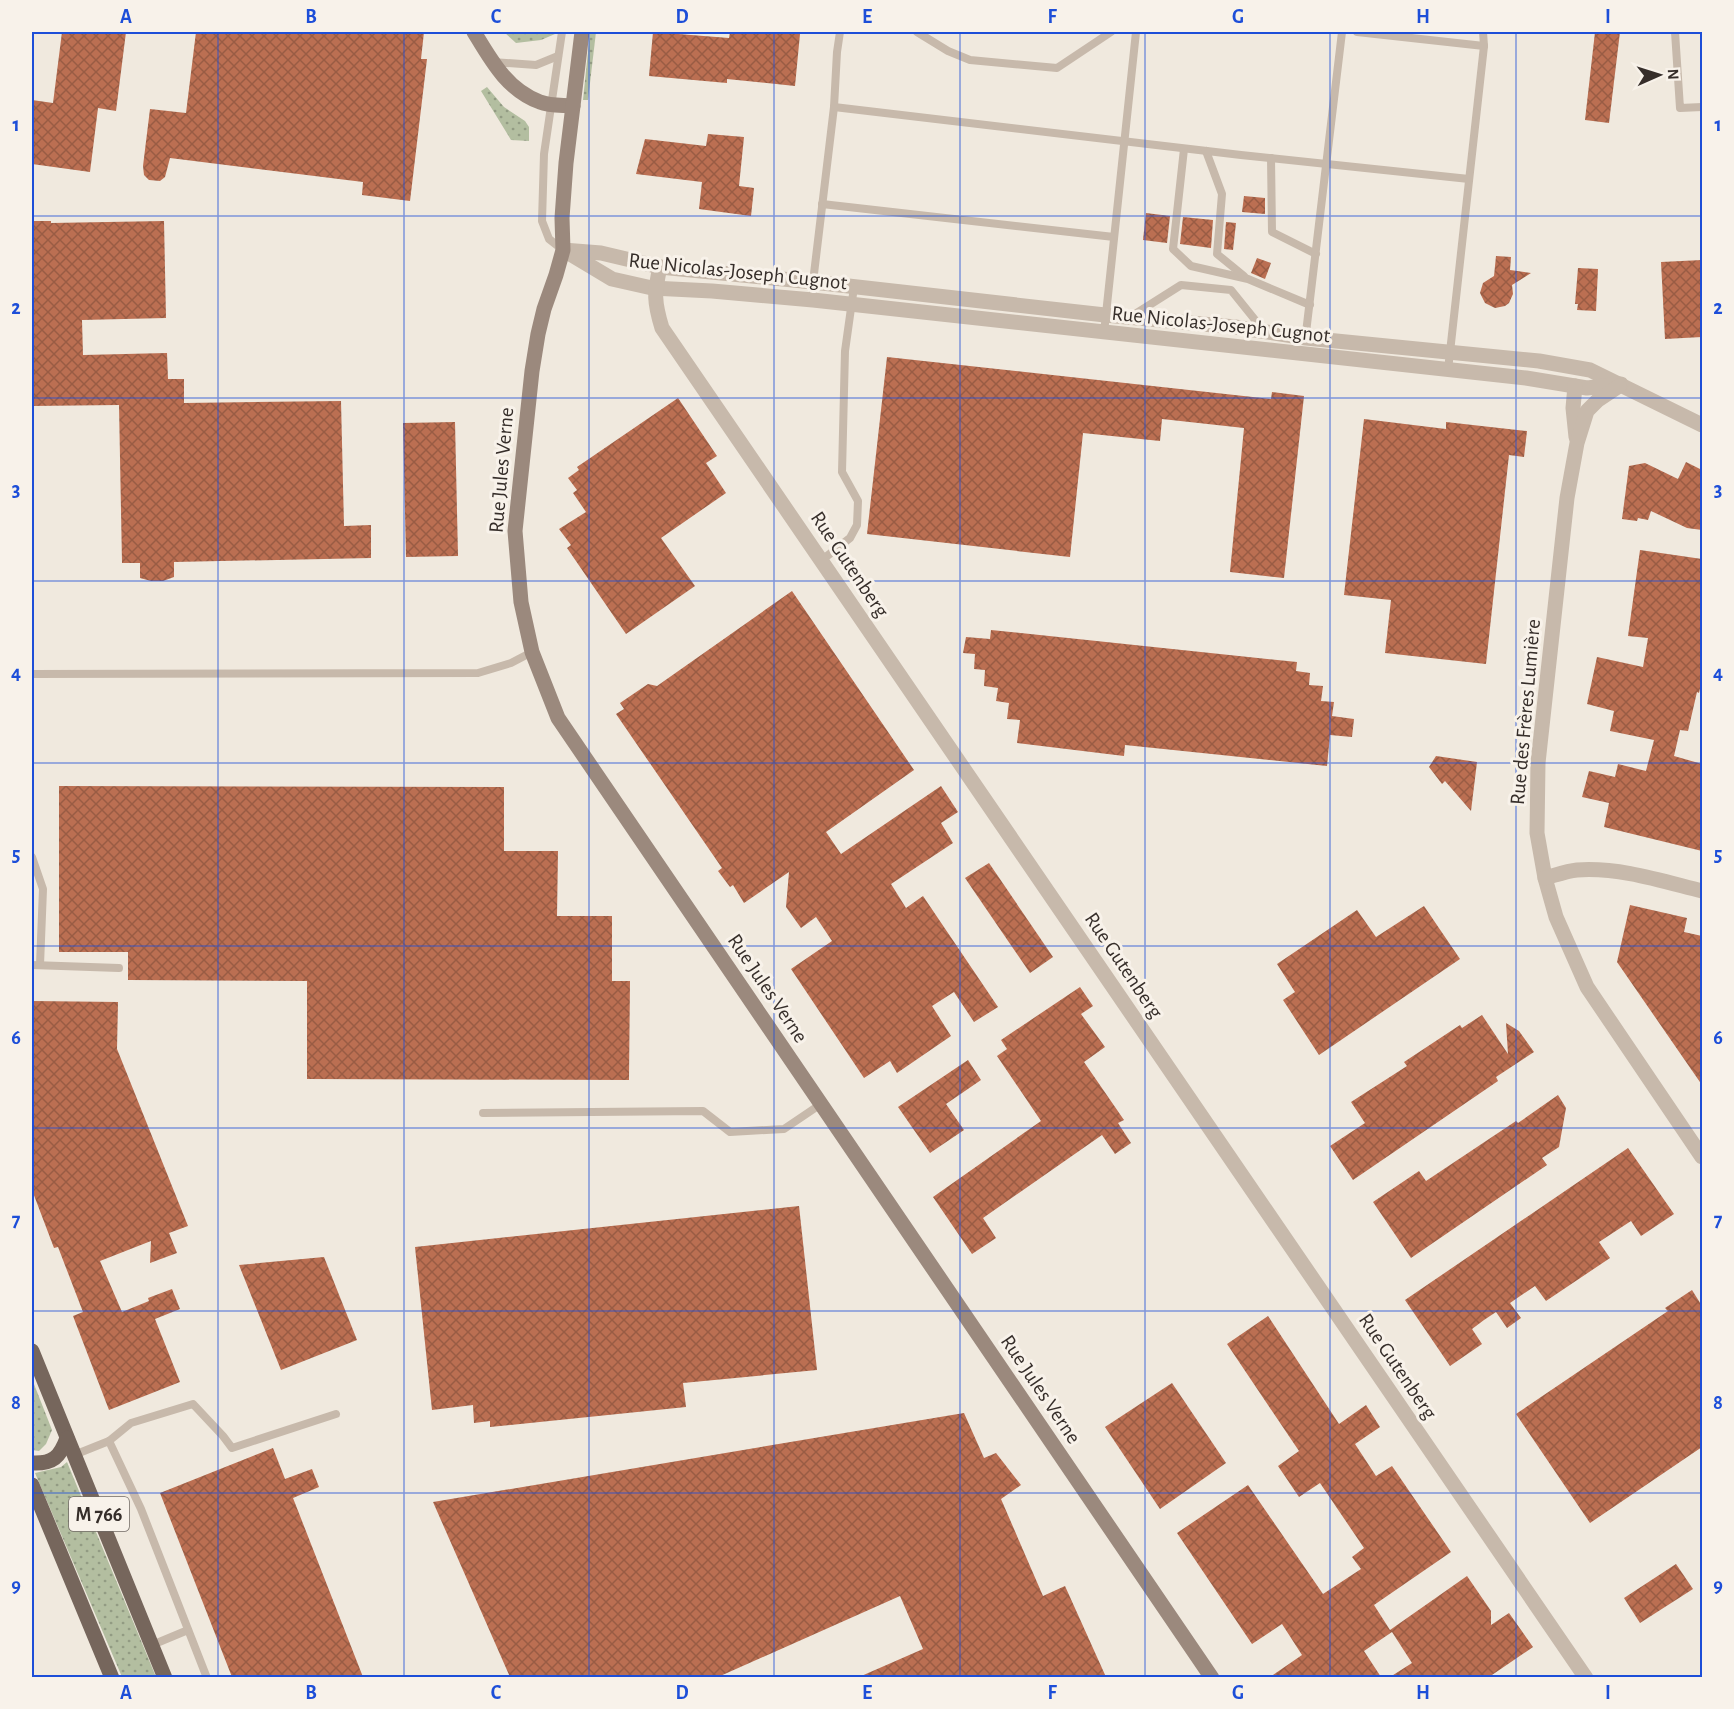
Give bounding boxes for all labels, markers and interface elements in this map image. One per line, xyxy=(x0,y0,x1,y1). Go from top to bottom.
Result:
text: A xyxy=(120,7,132,27)
text: B xyxy=(305,7,317,27)
text: C xyxy=(491,7,502,27)
text: D xyxy=(675,7,689,27)
text: E xyxy=(862,7,872,27)
text: F xyxy=(1047,7,1057,27)
text: G xyxy=(1232,7,1244,27)
text: H xyxy=(1416,7,1430,27)
text: I xyxy=(1605,7,1611,27)
north arrow xyxy=(1629,45,1689,105)
text: N xyxy=(1665,68,1681,80)
text: 1 xyxy=(12,115,20,135)
text: 1 xyxy=(1714,115,1722,135)
street label: Rue Nicolas-Joseph Cugnot xyxy=(628,250,849,293)
text: 2 xyxy=(11,298,21,318)
text: 2 xyxy=(1713,298,1723,318)
street label: Rue Nicolas-Joseph Cugnot xyxy=(1111,303,1332,346)
street label: Rue Jules Verne xyxy=(486,406,517,534)
text: 3 xyxy=(12,480,20,500)
text: 3 xyxy=(1714,480,1722,500)
street label: Rue Gutenberg xyxy=(807,508,893,622)
street label: Rue des Frères Lumière xyxy=(1507,618,1544,806)
text: 4 xyxy=(11,663,21,683)
text: 4 xyxy=(1713,663,1723,683)
text: 5 xyxy=(12,845,20,865)
text: 5 xyxy=(1714,845,1722,865)
street label: Rue Gutenberg xyxy=(1081,909,1167,1023)
street label: Rue Jules Verne xyxy=(724,930,812,1046)
text: 6 xyxy=(11,1028,21,1048)
text: 6 xyxy=(1713,1028,1723,1048)
text: 7 xyxy=(12,1210,21,1230)
text: 7 xyxy=(1714,1210,1723,1230)
street label: Rue Gutenberg xyxy=(1355,1310,1441,1424)
street label: Rue Jules Verne xyxy=(997,1331,1085,1447)
text: 8 xyxy=(11,1393,21,1413)
text: 8 xyxy=(1713,1393,1723,1413)
road number: M 766 xyxy=(69,1497,129,1531)
text: 9 xyxy=(11,1576,21,1596)
text: 9 xyxy=(1713,1576,1723,1596)
text: A xyxy=(120,1683,132,1703)
text: B xyxy=(305,1683,317,1703)
text: C xyxy=(491,1683,502,1703)
text: D xyxy=(675,1683,689,1703)
text: E xyxy=(862,1683,872,1703)
text: F xyxy=(1047,1683,1057,1703)
text: G xyxy=(1232,1683,1244,1703)
text: H xyxy=(1416,1683,1430,1703)
text: I xyxy=(1605,1683,1611,1703)

